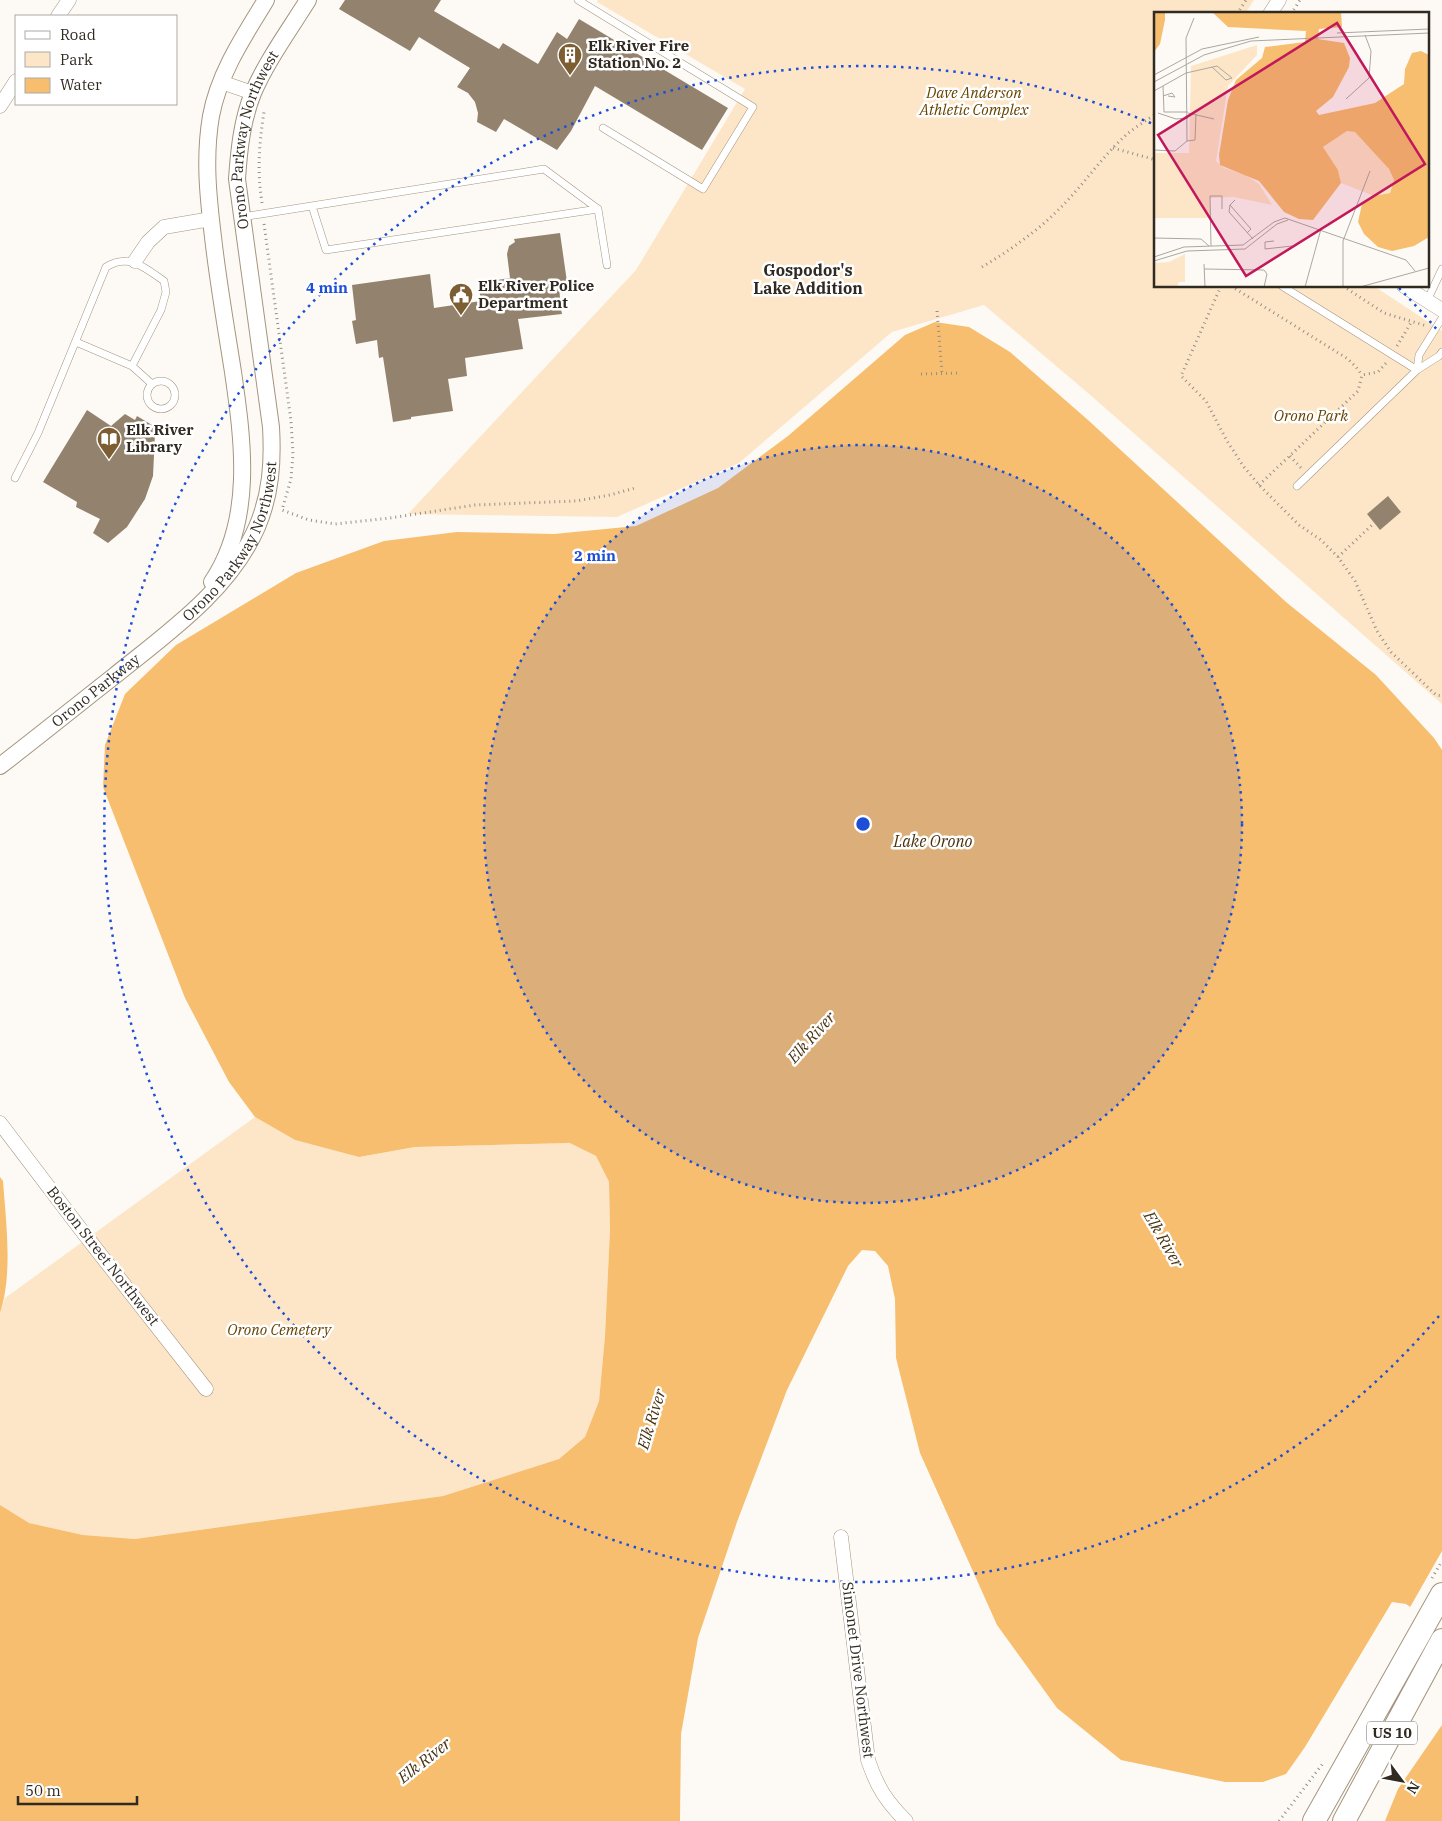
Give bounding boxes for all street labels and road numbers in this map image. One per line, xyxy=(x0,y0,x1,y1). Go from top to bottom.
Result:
street label: Orono Parkway Northwest xyxy=(227,47,282,230)
street label: Orono Parkway Northwest xyxy=(178,461,280,625)
street label: Orono Parkway xyxy=(47,649,143,731)
street label: Boston Street Northwest xyxy=(43,1182,164,1329)
street label: Simonet Drive Northwest xyxy=(838,1581,879,1759)
road number: US 10 xyxy=(1367,1722,1417,1745)

